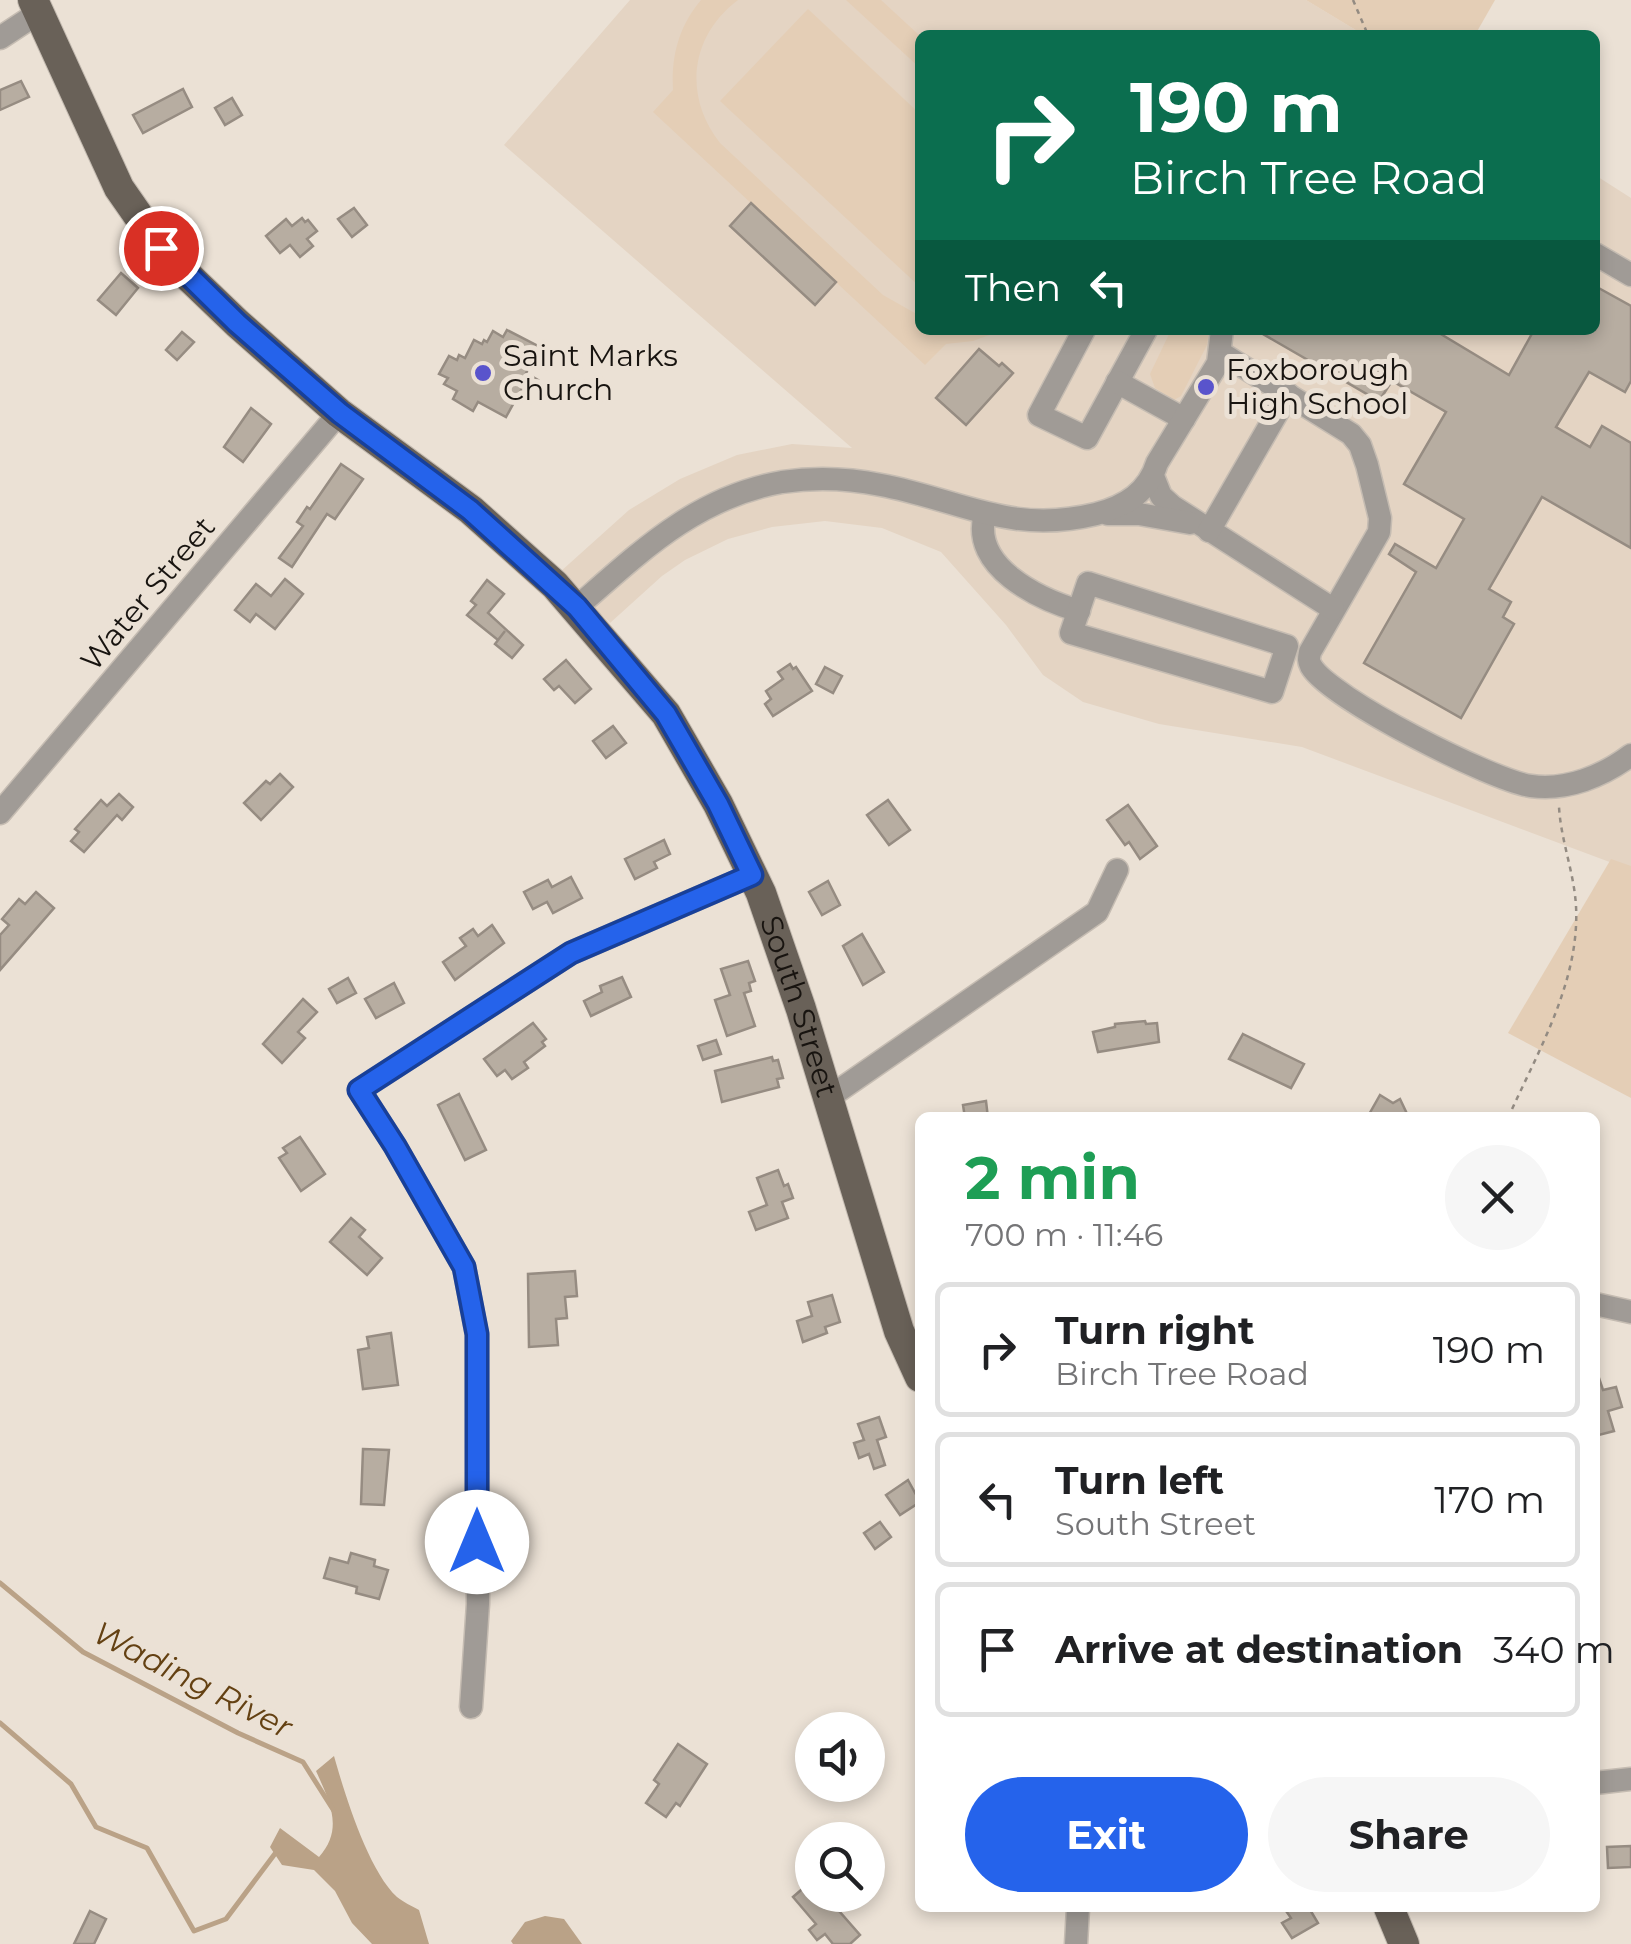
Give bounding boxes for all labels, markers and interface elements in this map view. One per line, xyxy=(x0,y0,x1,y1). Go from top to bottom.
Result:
text: 190 m xyxy=(1130,64,1343,150)
icon: right xyxy=(965,70,1095,200)
text: Birch Tree Road xyxy=(1130,150,1487,205)
pin xyxy=(119,206,204,291)
icon: arrive xyxy=(134,221,189,276)
icon: left xyxy=(1081,260,1136,315)
text: Then xyxy=(965,264,1061,311)
place label: Saint Marks Church xyxy=(503,337,678,408)
place label: Foxborough High School xyxy=(1226,351,1409,422)
marker: Saint Marks Church xyxy=(472,362,494,384)
marker: Foxborough High School xyxy=(1195,376,1217,398)
street label: Water Street xyxy=(72,509,223,678)
street label: South Street xyxy=(752,911,846,1102)
text: 2 min xyxy=(965,1141,1140,1214)
button: close xyxy=(1445,1145,1550,1250)
text: 700 m · 11:46 xyxy=(965,1215,1163,1254)
text: Turn right xyxy=(1055,1307,1254,1354)
icon: right xyxy=(970,1322,1025,1377)
text: 190 m xyxy=(1433,1326,1545,1373)
text: Birch Tree Road xyxy=(1055,1354,1309,1393)
text: Turn left xyxy=(1055,1457,1224,1504)
icon: left xyxy=(970,1472,1025,1527)
text: 170 m xyxy=(1434,1476,1545,1523)
position arrow xyxy=(425,1490,529,1594)
text: South Street xyxy=(1055,1504,1256,1543)
water label: Wading River xyxy=(87,1613,300,1747)
icon: arrive xyxy=(970,1622,1025,1677)
text: Arrive at destination xyxy=(1055,1626,1463,1673)
text: 340 m xyxy=(1493,1626,1615,1673)
map controls xyxy=(795,1712,885,1912)
button: sound xyxy=(795,1712,885,1802)
button: Exit xyxy=(965,1777,1248,1892)
button: Share xyxy=(1268,1777,1550,1892)
button: search xyxy=(795,1822,885,1912)

